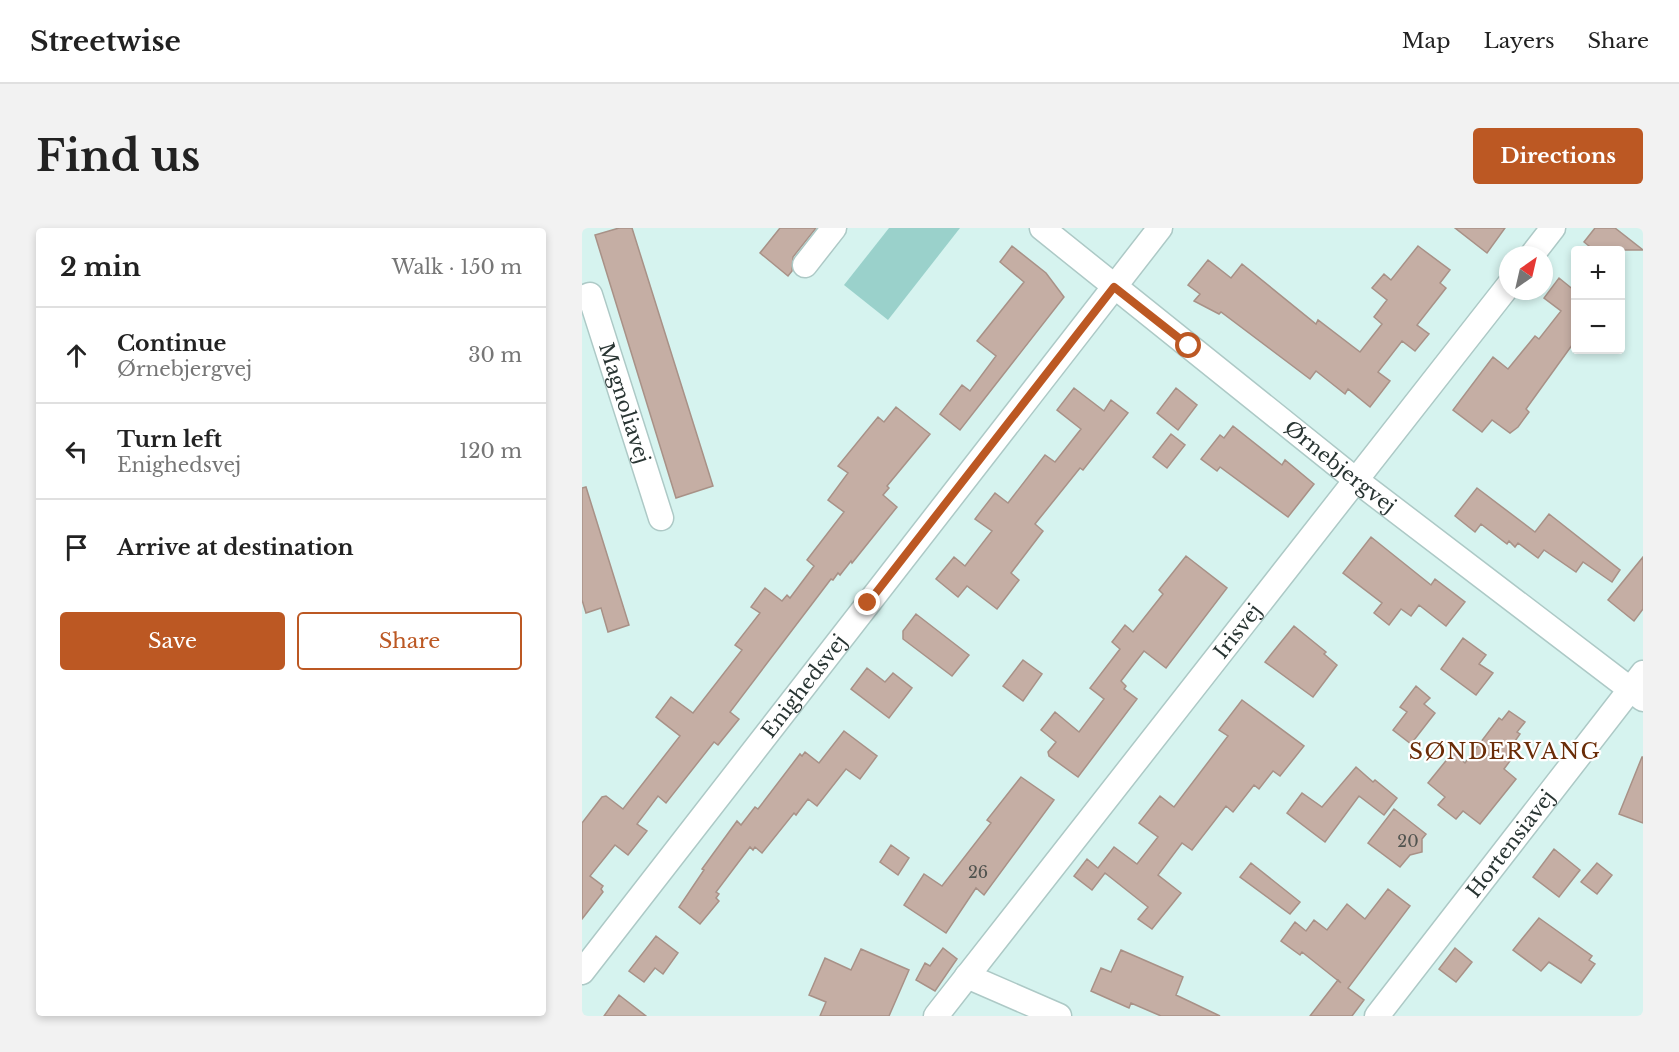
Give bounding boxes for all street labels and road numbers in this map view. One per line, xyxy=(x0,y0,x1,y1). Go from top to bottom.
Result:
street label: Magnoliavej xyxy=(594,340,655,466)
street label: Ørnebjergvej xyxy=(1280,415,1401,518)
street label: Irisvej xyxy=(1209,599,1266,663)
street label: Enighedsvej xyxy=(757,630,852,742)
street label: Hortensiavej xyxy=(1461,785,1560,902)

